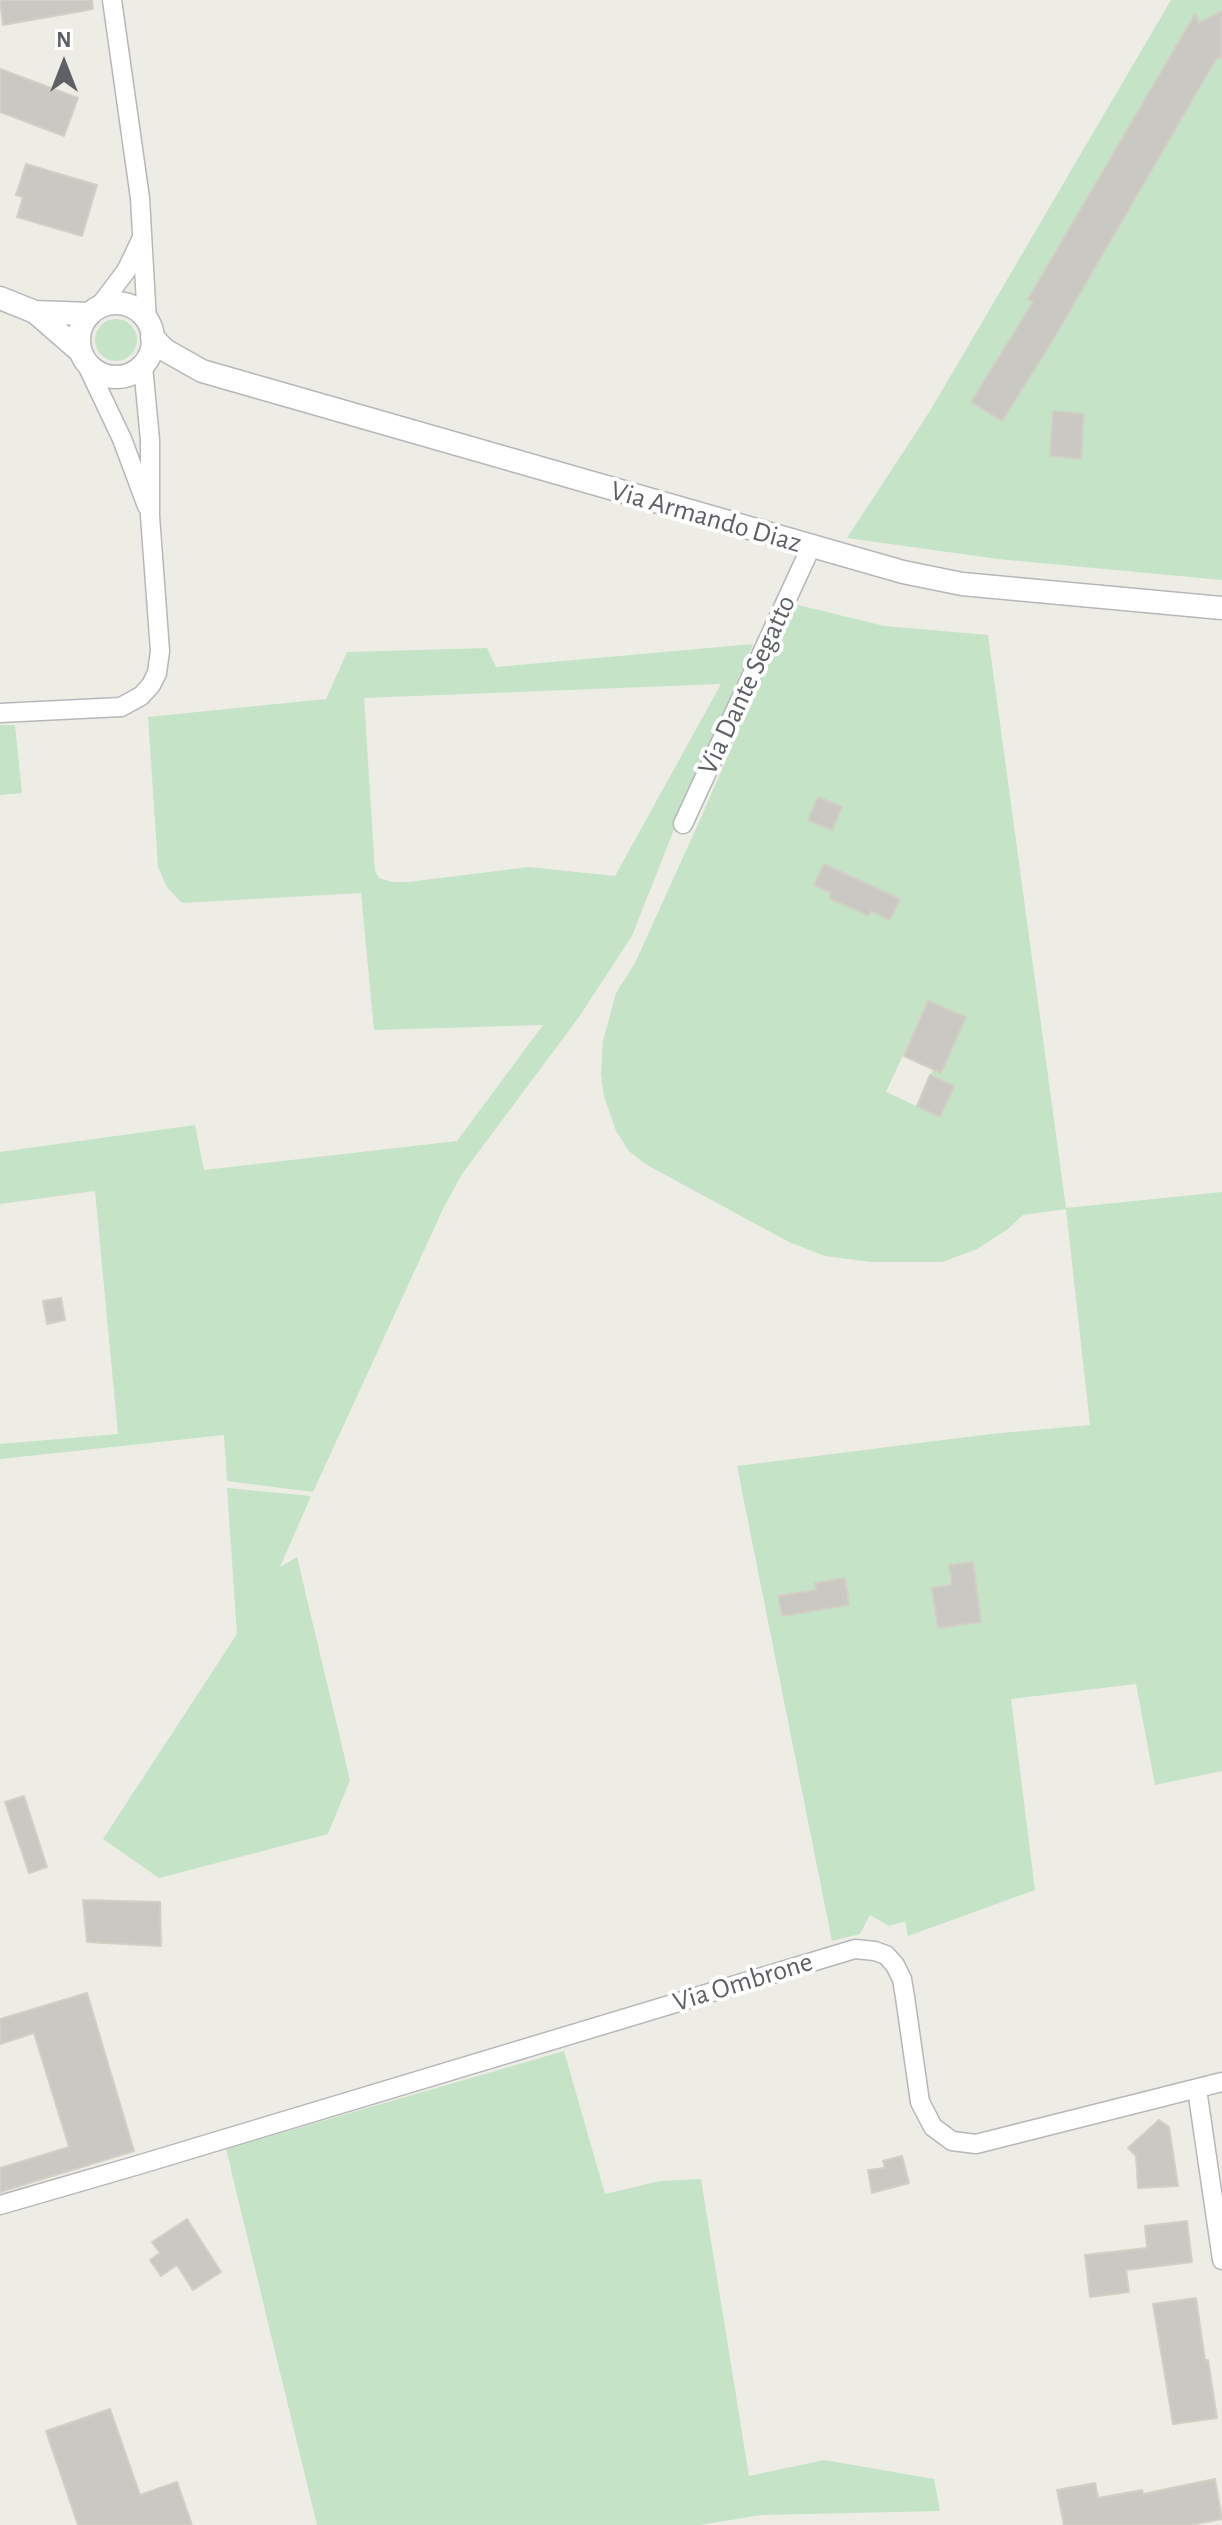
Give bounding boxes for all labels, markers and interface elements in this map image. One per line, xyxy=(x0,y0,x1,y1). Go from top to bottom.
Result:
north arrow xyxy=(24,24,104,104)
text: N xyxy=(56,29,72,51)
street label: Via Armando Diaz xyxy=(607,474,805,560)
street label: Via Dante Segatto xyxy=(691,590,803,780)
street label: Via Ombrone xyxy=(669,1945,817,2019)

